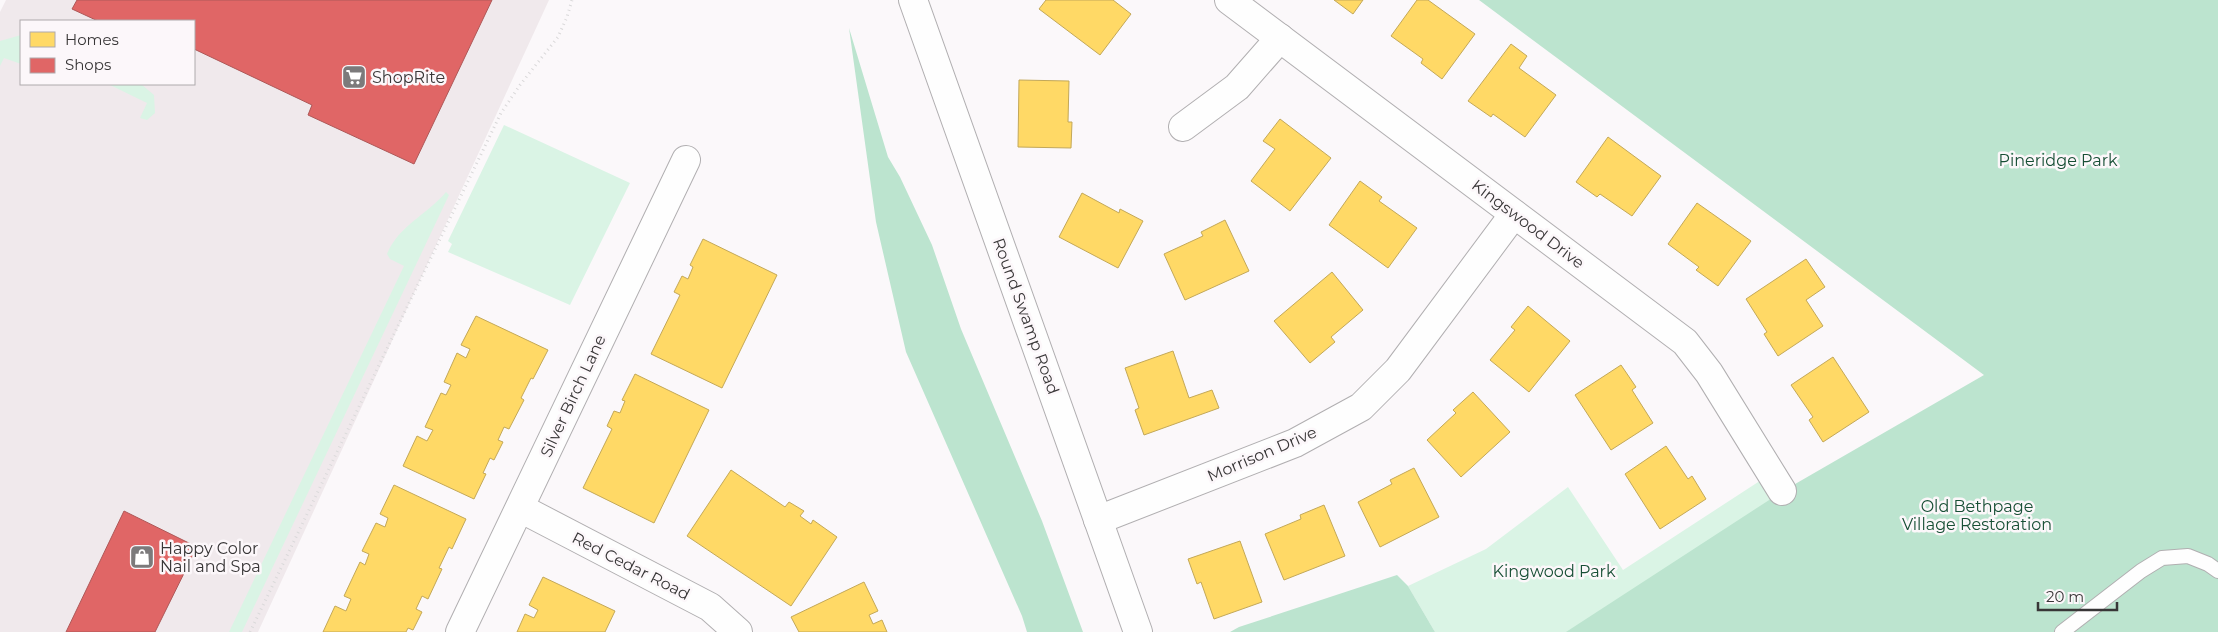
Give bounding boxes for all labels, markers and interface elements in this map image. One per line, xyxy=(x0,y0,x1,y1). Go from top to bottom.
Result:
legend xyxy=(20,20,195,85)
text: Homes xyxy=(65,30,119,49)
text: Shops xyxy=(65,55,111,74)
supermarket icon: ShopRite xyxy=(341,64,367,90)
place label: ShopRite xyxy=(372,68,445,87)
park label: Pineridge Park xyxy=(1998,151,2118,170)
street label: Kingswood Drive xyxy=(1468,176,1588,272)
street label: Round Swamp Road xyxy=(989,235,1063,397)
street label: Silver Birch Lane xyxy=(536,332,610,460)
street label: Morrison Drive xyxy=(1204,422,1320,486)
park label: Old Bethpage Village Restoration xyxy=(1902,497,2052,534)
street label: Red Cedar Road xyxy=(569,528,693,604)
place label: Happy Color Nail and Spa xyxy=(160,539,261,576)
shop icon: Happy Color Nail and Spa xyxy=(129,544,155,570)
park label: Kingwood Park xyxy=(1493,562,1616,581)
scale bar xyxy=(2038,580,2117,612)
text: 20 m xyxy=(2046,587,2084,606)

